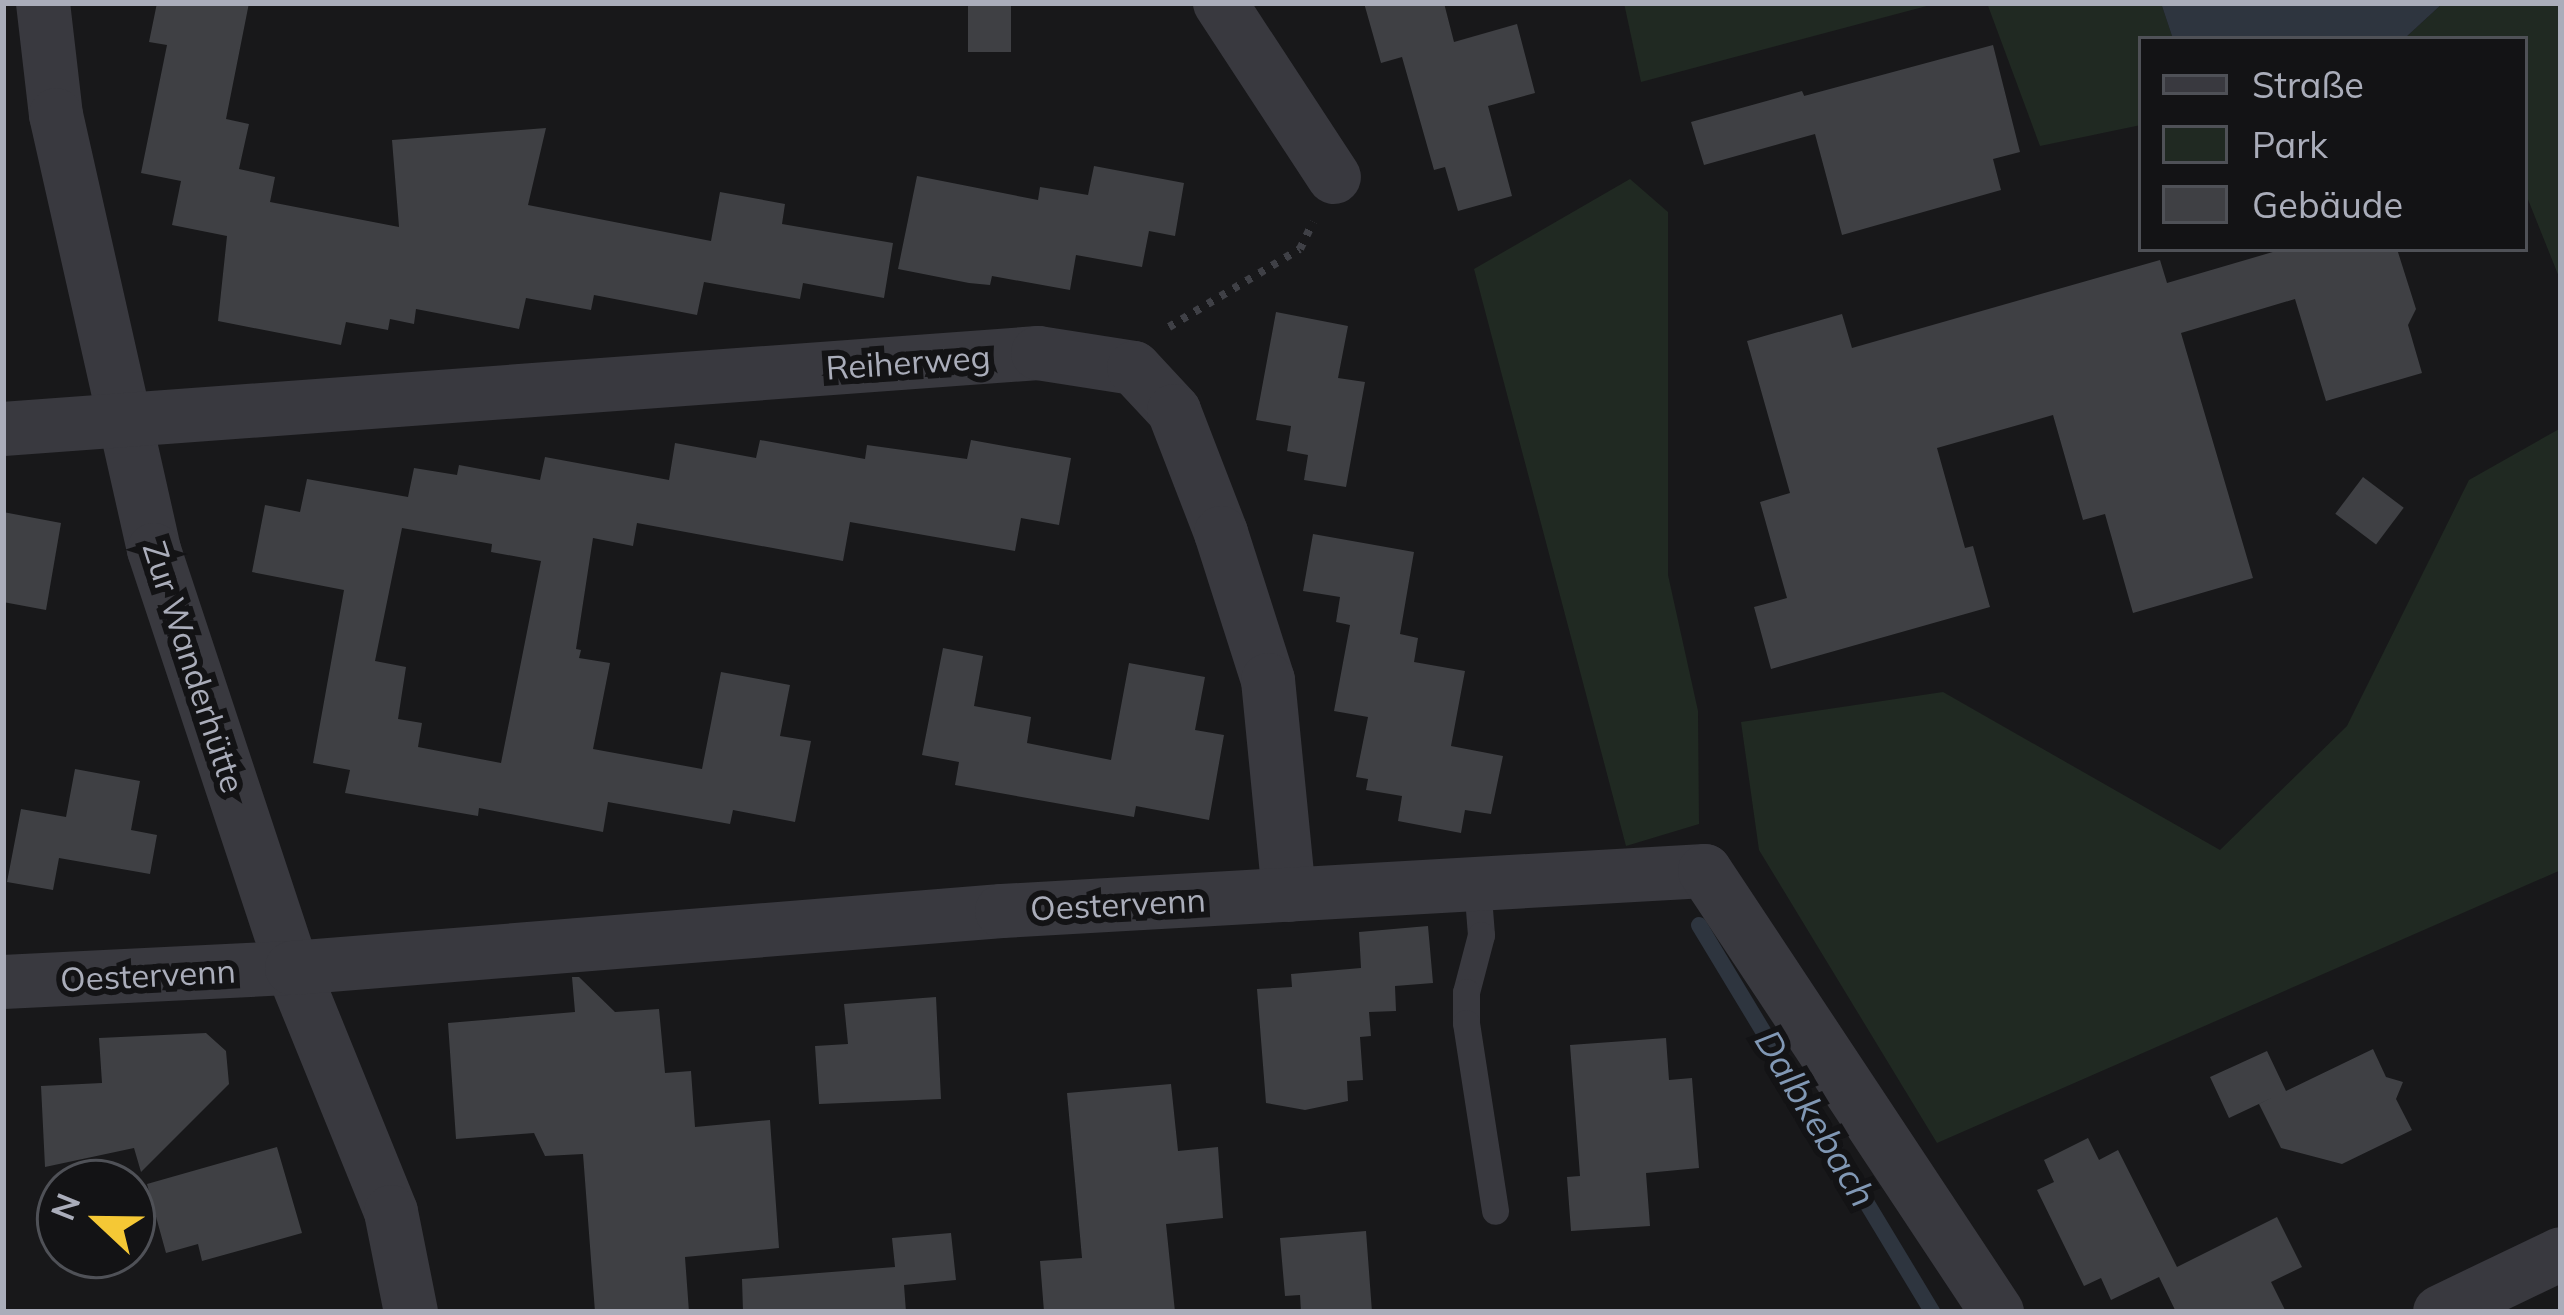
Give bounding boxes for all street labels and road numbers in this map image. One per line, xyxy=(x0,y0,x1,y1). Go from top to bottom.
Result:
street label: Reiherweg xyxy=(824,336,992,388)
street label: Zur Wanderhütte xyxy=(135,537,253,797)
street label: Oestervenn xyxy=(1029,880,1207,928)
street label: Oestervenn xyxy=(59,951,237,999)

